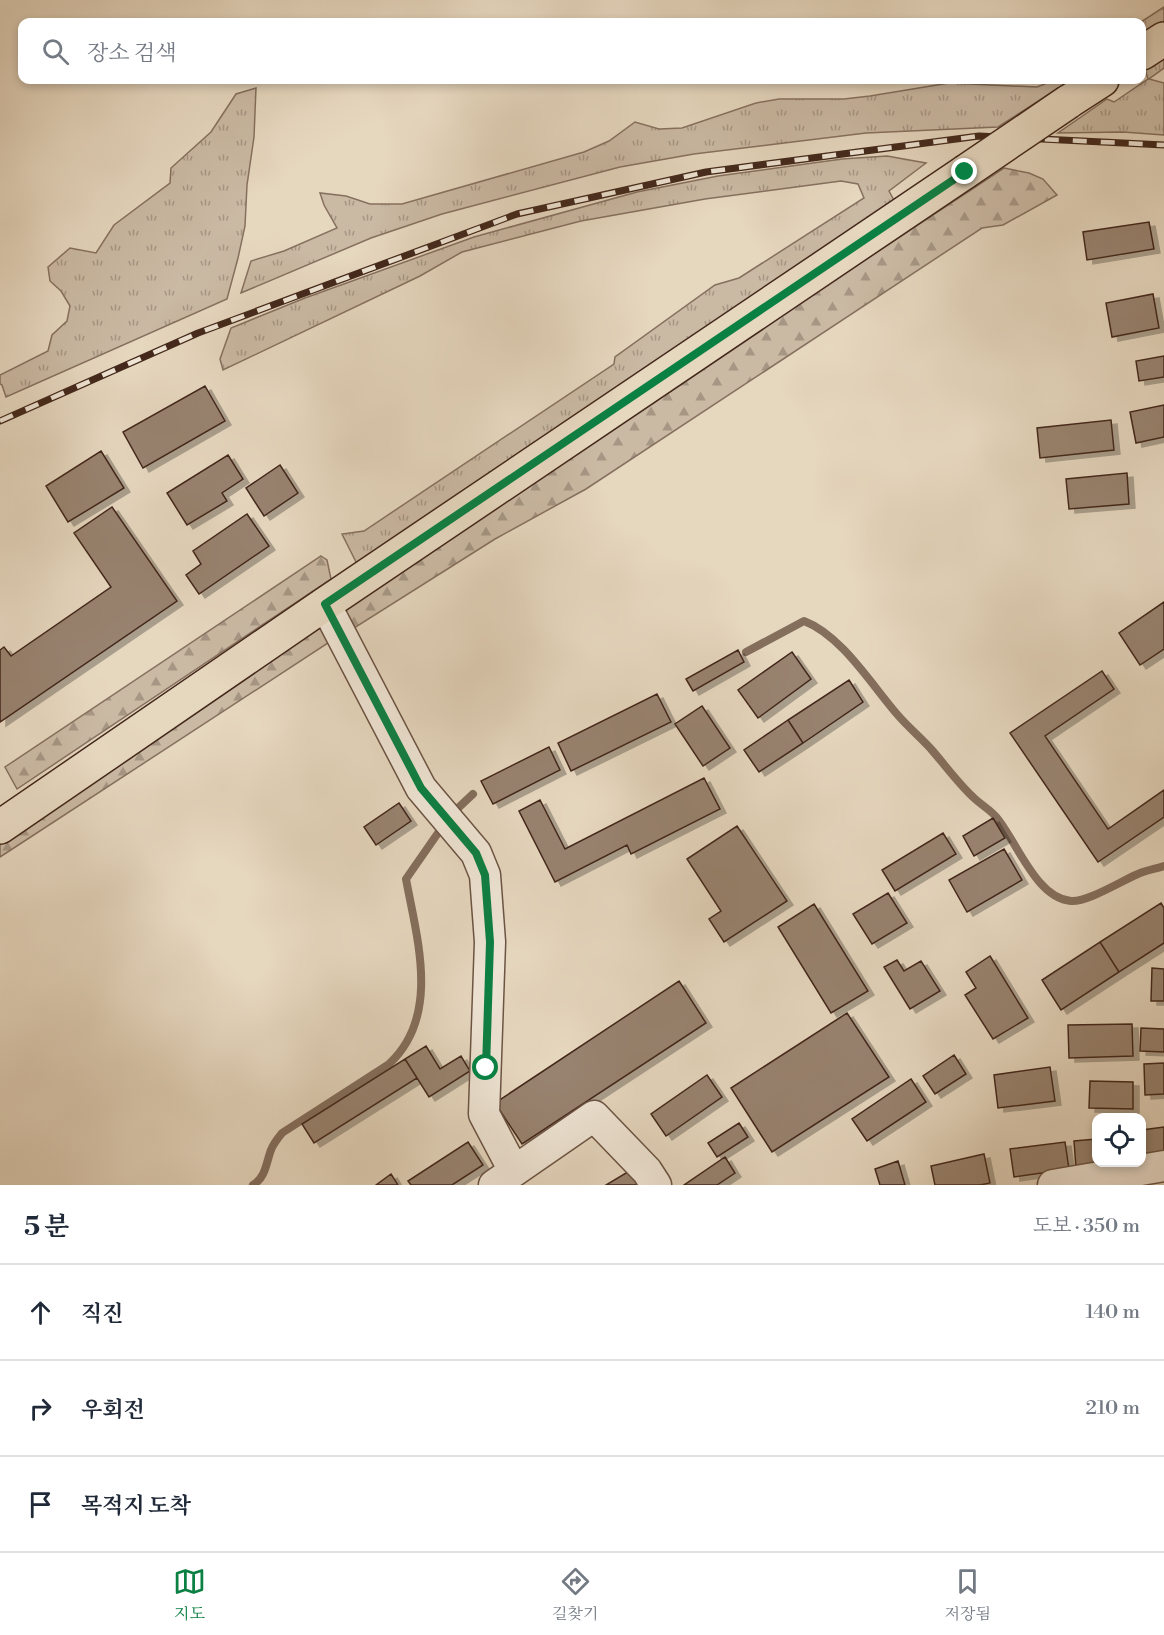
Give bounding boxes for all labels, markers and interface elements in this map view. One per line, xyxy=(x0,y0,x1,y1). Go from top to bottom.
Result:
search box xyxy=(18,18,1146,84)
icon: search xyxy=(39,35,72,68)
text: 장소 검색 xyxy=(87,40,177,67)
route end xyxy=(951,158,977,184)
route start xyxy=(472,1054,498,1080)
map controls xyxy=(1092,1113,1146,1167)
button: locate xyxy=(1092,1113,1146,1167)
text: 5 분 xyxy=(24,1211,69,1243)
text: 도보 · 350 m xyxy=(1033,1214,1140,1239)
icon: ahead xyxy=(24,1296,57,1329)
text: 140 m xyxy=(1085,1300,1140,1325)
text: 직진 xyxy=(81,1301,124,1328)
icon: right xyxy=(24,1392,57,1425)
text: 210 m xyxy=(1085,1396,1140,1421)
text: 우회전 xyxy=(81,1397,145,1424)
icon: arrive xyxy=(24,1488,57,1521)
text: 목적지 도착 xyxy=(81,1493,191,1520)
tab: 지도 xyxy=(173,1565,206,1624)
tab: 길찾기 xyxy=(552,1565,598,1624)
tab: 저장됨 xyxy=(945,1565,991,1624)

